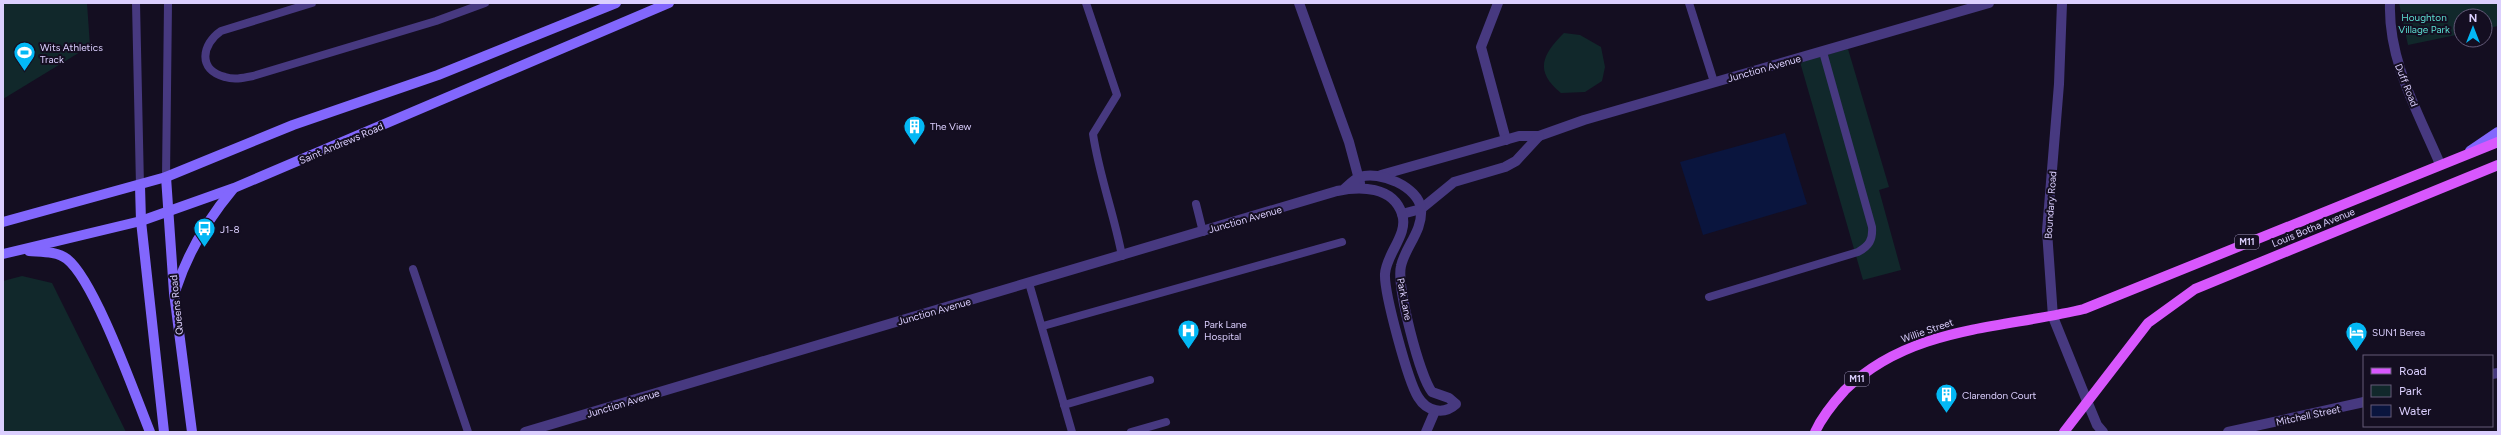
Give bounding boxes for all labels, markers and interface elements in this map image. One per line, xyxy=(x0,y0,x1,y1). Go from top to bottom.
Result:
north arrow xyxy=(2453,8,2493,48)
park label: Houghton Village Park xyxy=(2398,11,2450,36)
text: N xyxy=(2469,12,2477,25)
sports icon: Wits Athletics Track xyxy=(12,40,38,73)
place label: Wits Athletics Track xyxy=(40,41,103,66)
street label: Junction Avenue xyxy=(1726,52,1803,85)
street label: Duff Road xyxy=(2392,62,2421,109)
building icon: The View xyxy=(902,113,928,146)
street label: Saint Andrews Road xyxy=(297,120,385,167)
place label: The View xyxy=(930,120,972,133)
street label: Boundary Road xyxy=(2042,170,2059,239)
street label: Junction Avenue xyxy=(1207,203,1284,236)
street label: Louis Botha Avenue xyxy=(2270,205,2357,250)
bus stop icon: J1-8 xyxy=(192,216,218,249)
place label: J1-8 xyxy=(220,223,240,236)
road number: M11 xyxy=(2235,235,2259,249)
street label: Queens Road xyxy=(167,274,186,335)
street label: Park Lane xyxy=(1394,277,1415,322)
street label: Junction Avenue xyxy=(896,295,973,328)
street label: Willie Street xyxy=(1899,315,1955,346)
hospital icon: Park Lane Hospital xyxy=(1176,317,1202,350)
place label: Park Lane Hospital xyxy=(1204,318,1247,343)
hotel icon: SUN1 Berea xyxy=(2344,319,2370,352)
place label: SUN1 Berea xyxy=(2372,326,2425,339)
legend xyxy=(2363,355,2493,427)
text: Road xyxy=(2399,364,2427,378)
road number: M11 xyxy=(1845,372,1869,386)
building icon: Clarendon Court xyxy=(1934,382,1960,415)
text: Park xyxy=(2399,384,2422,398)
street label: Junction Avenue xyxy=(585,386,662,421)
place label: Clarendon Court xyxy=(1962,389,2037,402)
street label: Mitchell Street xyxy=(2275,402,2342,429)
text: Water xyxy=(2399,404,2431,418)

